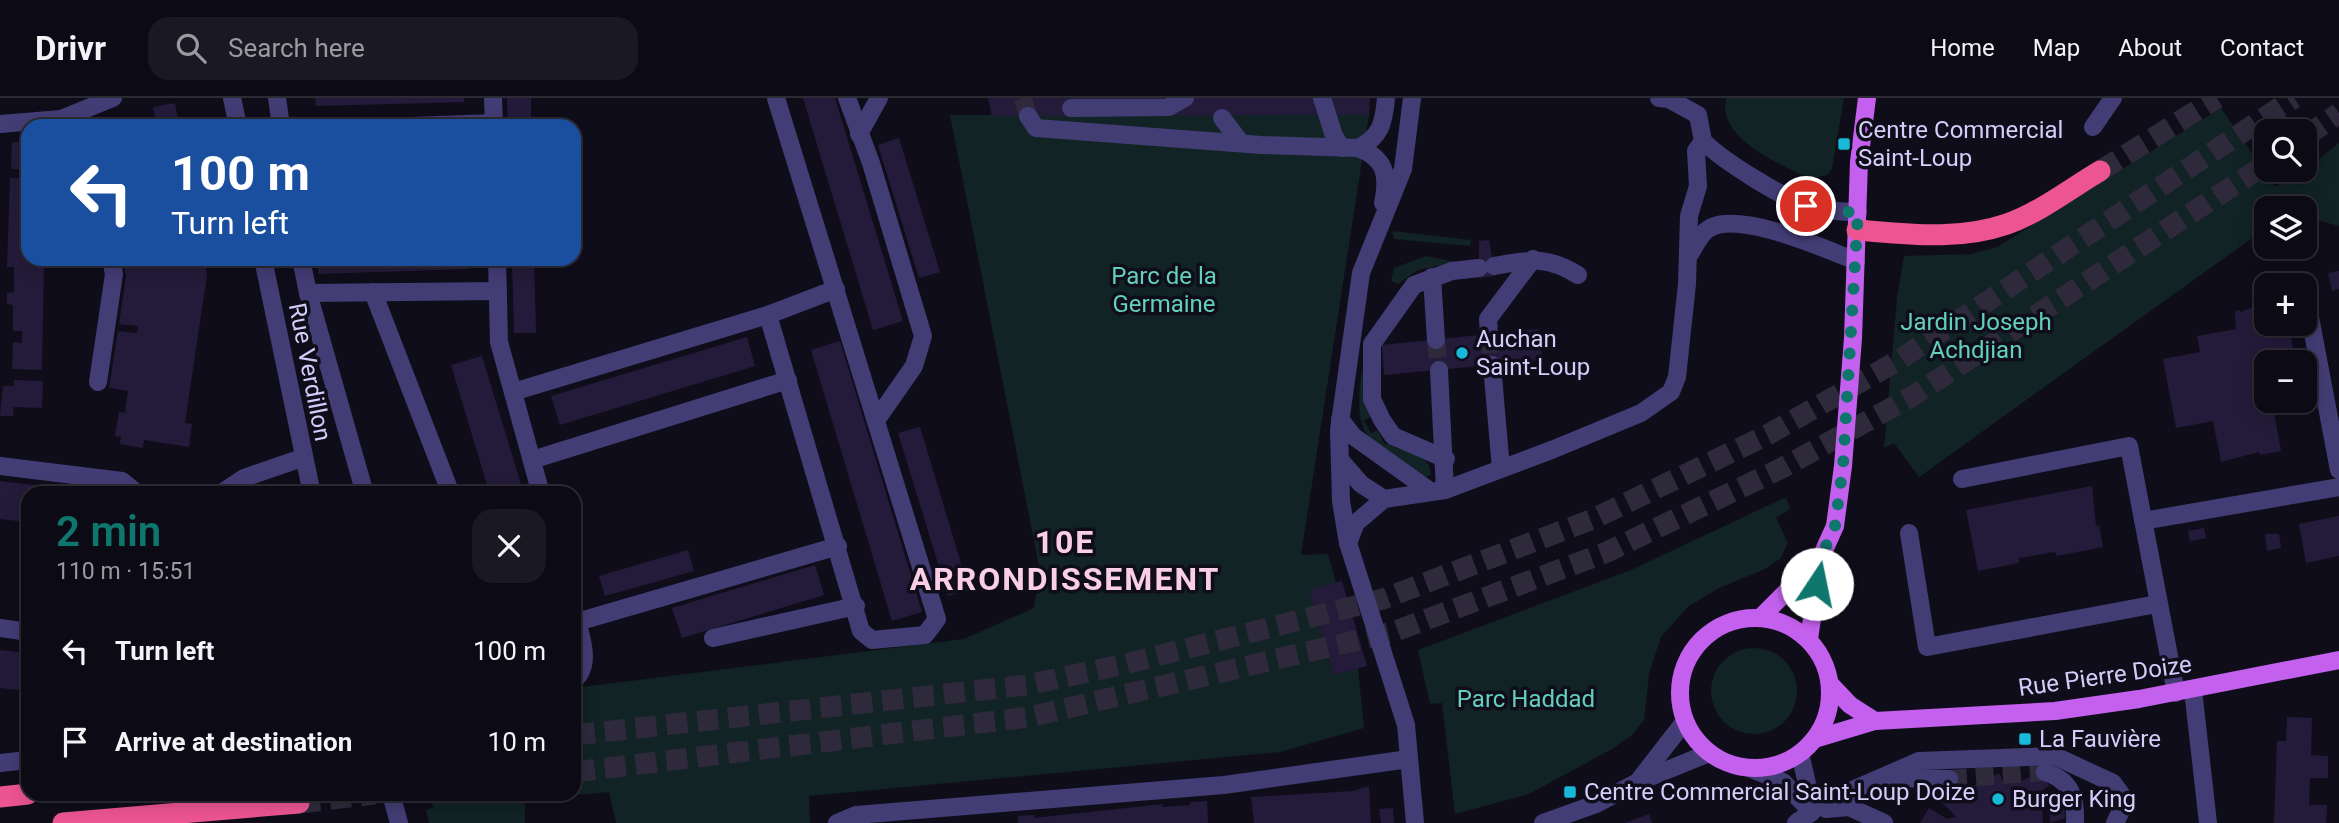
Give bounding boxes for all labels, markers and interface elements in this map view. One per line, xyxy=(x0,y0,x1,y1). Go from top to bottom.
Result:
search box xyxy=(148,17,638,80)
text: Drivr xyxy=(35,29,106,68)
icon: search xyxy=(172,29,210,67)
text: Search here xyxy=(228,33,365,63)
text: Home xyxy=(1930,34,1995,62)
text: Map xyxy=(2033,34,2080,62)
text: About xyxy=(2118,34,2182,62)
text: Contact xyxy=(2220,34,2304,62)
place label: Centre Commercial Saint-Loup xyxy=(1858,116,2063,172)
map controls xyxy=(2254,119,2317,413)
button: search xyxy=(2254,119,2317,182)
marker: Centre Commercial Saint-Loup xyxy=(1836,136,1852,152)
text: 100 m xyxy=(171,145,310,202)
icon: left xyxy=(56,147,147,238)
pin xyxy=(1776,176,1836,236)
icon: arrive xyxy=(1787,187,1825,225)
button: layers xyxy=(2254,196,2317,259)
text: Turn left xyxy=(171,204,289,242)
park label: Parc de la Germaine xyxy=(1111,262,1217,318)
button: + xyxy=(2254,273,2317,336)
street label: Rue Verdillon xyxy=(283,301,337,443)
park label: Jardin Joseph Achdjian xyxy=(1900,308,2052,364)
place label: Auchan Saint-Loup xyxy=(1476,325,1590,381)
marker: Auchan Saint-Loup xyxy=(1454,345,1470,361)
button: − xyxy=(2254,350,2317,413)
text: 2 min xyxy=(56,507,161,556)
button: close xyxy=(472,509,546,583)
district label: 10E ARRONDISSEMENT xyxy=(910,523,1220,598)
position arrow xyxy=(1780,547,1854,621)
text: 110 m · 15:51 xyxy=(56,558,195,585)
icon: left xyxy=(56,632,94,670)
text: Turn left xyxy=(115,636,214,666)
text: 100 m xyxy=(473,636,546,666)
street label: Rue Pierre Doize xyxy=(2016,650,2194,702)
park label: Parc Haddad xyxy=(1457,685,1595,713)
icon: arrive xyxy=(56,723,94,761)
place label: La Fauvière xyxy=(2039,725,2161,753)
text: Arrive at destination xyxy=(115,727,352,757)
text: 10 m xyxy=(488,727,546,757)
marker: La Fauvière xyxy=(2017,731,2033,747)
place label: Centre Commercial Saint-Loup Doize xyxy=(1584,778,1975,806)
marker: Centre Commercial Saint-Loup Doize xyxy=(1562,784,1578,800)
place label: Burger King xyxy=(2012,785,2136,813)
marker: Burger King xyxy=(1990,791,2006,807)

